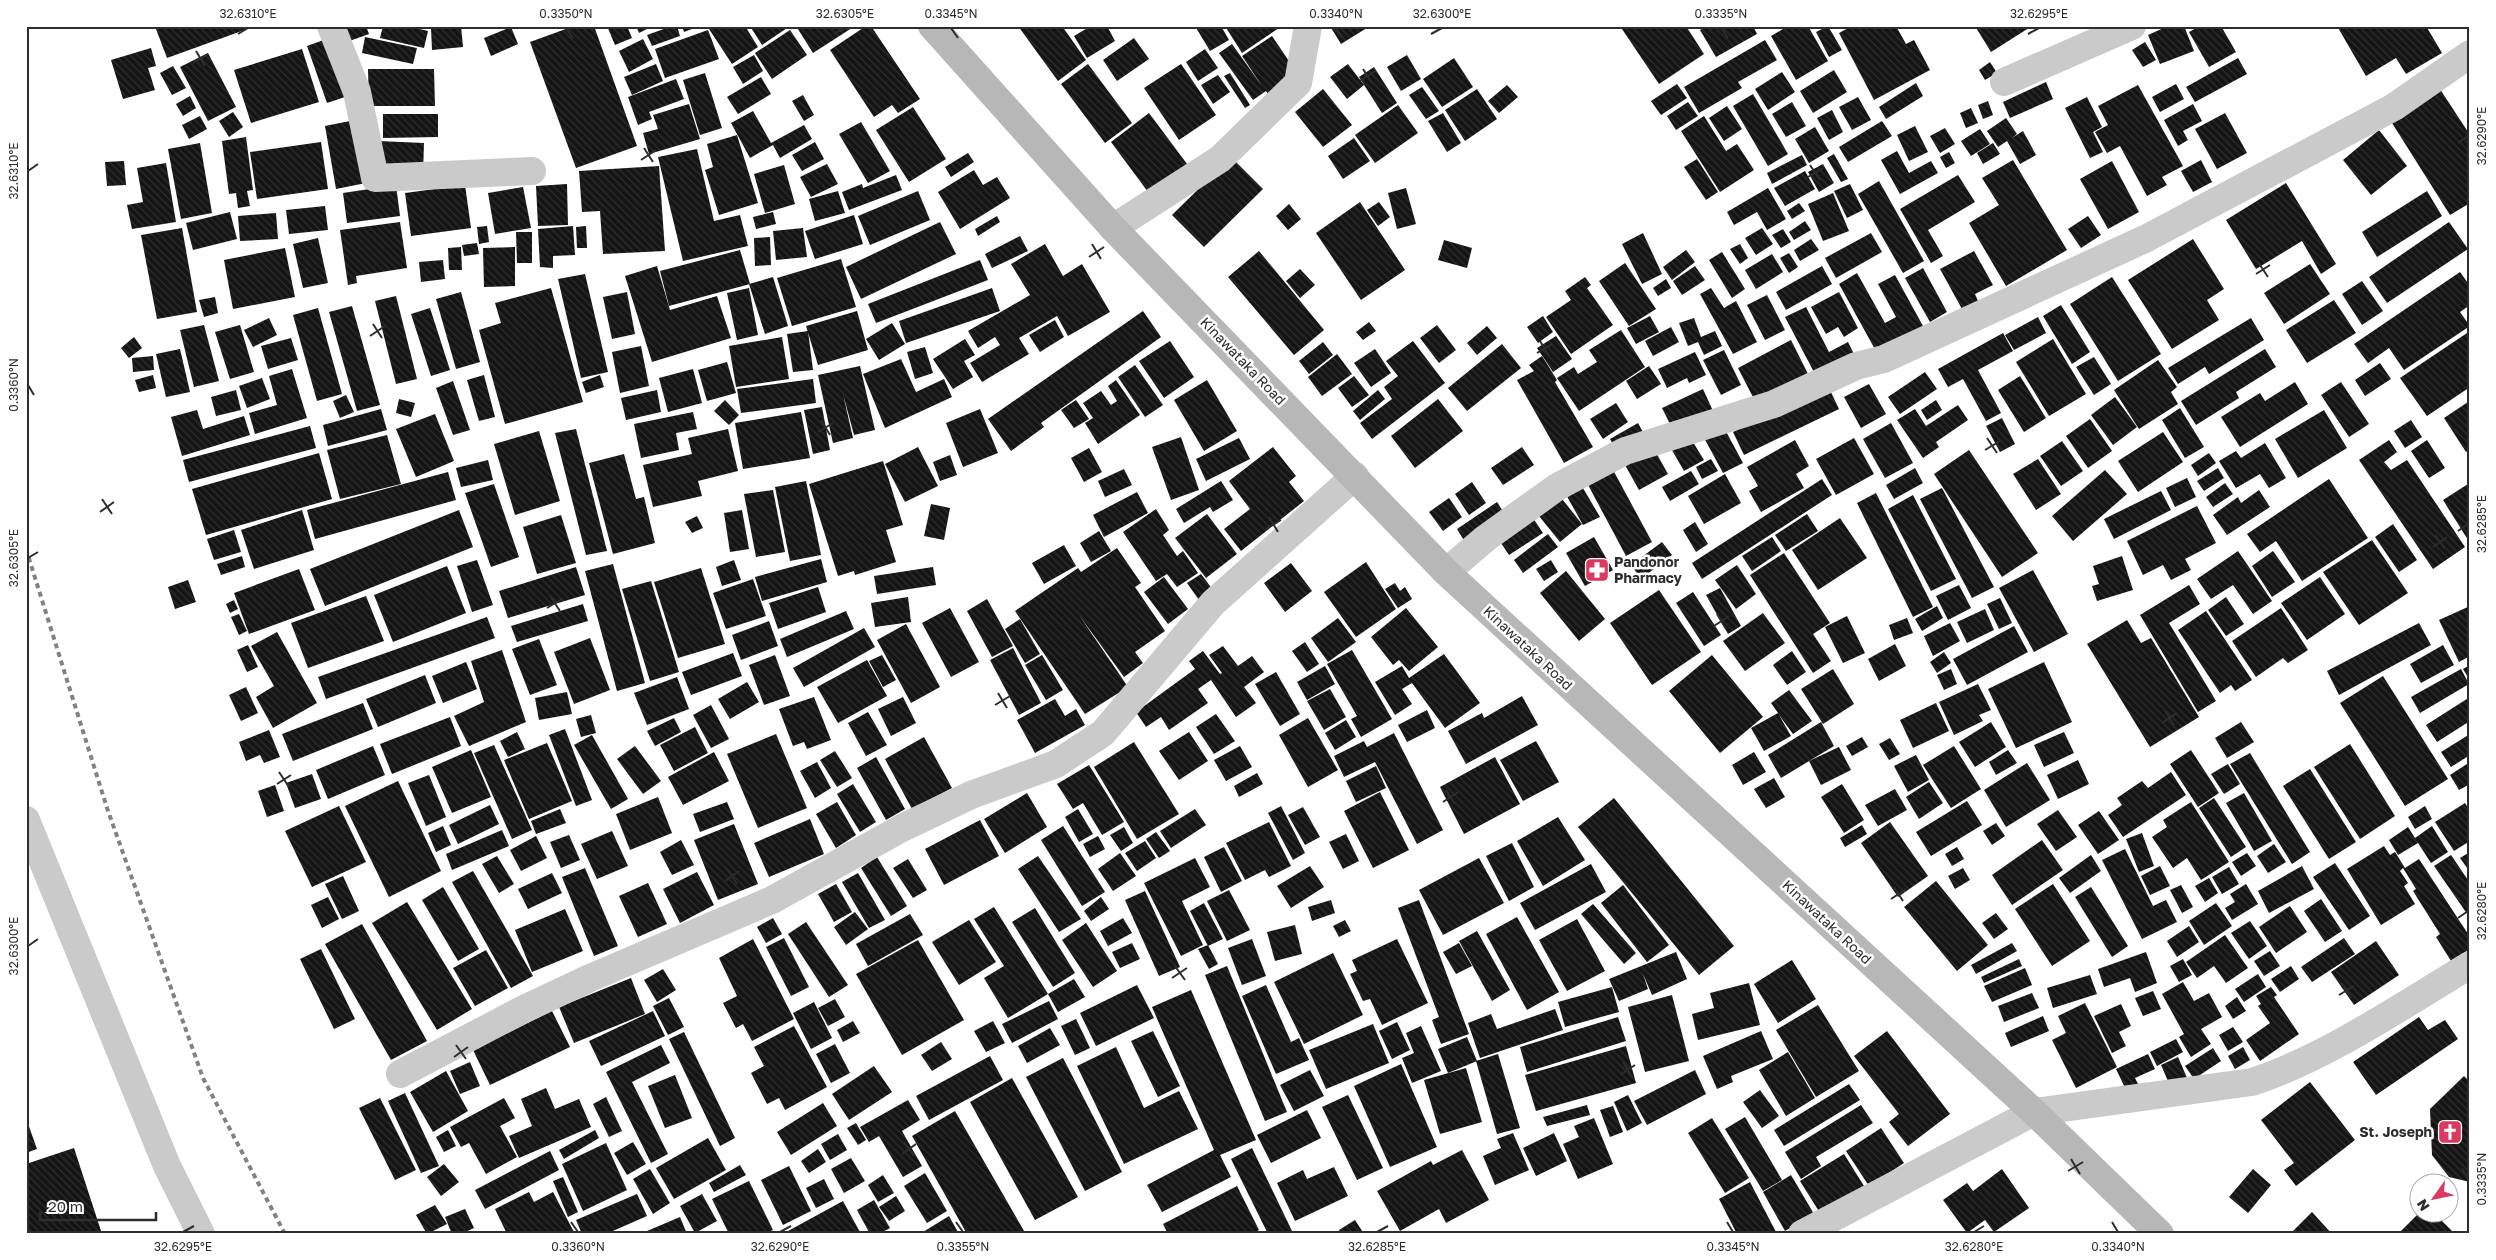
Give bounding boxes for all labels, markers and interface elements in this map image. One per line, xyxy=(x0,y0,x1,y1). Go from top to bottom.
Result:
text: 32.6310°E xyxy=(219,6,277,21)
text: 0.3350°N xyxy=(539,6,593,21)
text: 32.6305°E xyxy=(816,6,874,21)
text: 0.3345°N xyxy=(924,6,978,21)
text: 0.3340°N xyxy=(1309,6,1363,21)
text: 32.6300°E xyxy=(1413,6,1471,21)
text: 0.3335°N xyxy=(1695,6,1747,21)
text: 32.6295°E xyxy=(2010,6,2068,21)
text: 32.6290°E xyxy=(2474,107,2489,165)
text: 32.6310°E xyxy=(6,142,21,200)
street label: Kinawataka Road xyxy=(1197,313,1290,408)
text: 0.3360°N xyxy=(6,358,21,412)
text: 32.6285°E xyxy=(2474,495,2489,553)
text: 32.6305°E xyxy=(6,529,21,587)
place label: Pandonor Pharmacy xyxy=(1614,553,1683,586)
pharmacy icon: Pandonor Pharmacy xyxy=(1584,557,1610,583)
street label: Kinawataka Road xyxy=(1480,602,1576,693)
street label: Kinawataka Road xyxy=(1779,876,1875,967)
text: 32.6280°E xyxy=(2474,882,2489,940)
text: 32.6300°E xyxy=(6,917,21,975)
church icon: St. Joseph xyxy=(2437,1119,2463,1145)
place label: St. Joseph xyxy=(2359,1123,2432,1140)
text: 0.3335°N xyxy=(2474,1153,2489,1205)
north arrow xyxy=(2408,1172,2458,1222)
scale bar xyxy=(40,1190,156,1222)
text: N xyxy=(2413,1196,2433,1214)
text: 20 m xyxy=(48,1197,83,1215)
text: 32.6295°E xyxy=(154,1239,212,1254)
text: 0.3360°N xyxy=(551,1239,605,1254)
text: 32.6290°E xyxy=(751,1239,809,1254)
text: 0.3355°N xyxy=(937,1239,989,1254)
text: 32.6285°E xyxy=(1348,1239,1406,1254)
text: 0.3345°N xyxy=(1706,1239,1760,1254)
text: 32.6280°E xyxy=(1945,1239,2003,1254)
text: 0.3340°N xyxy=(2091,1239,2145,1254)

